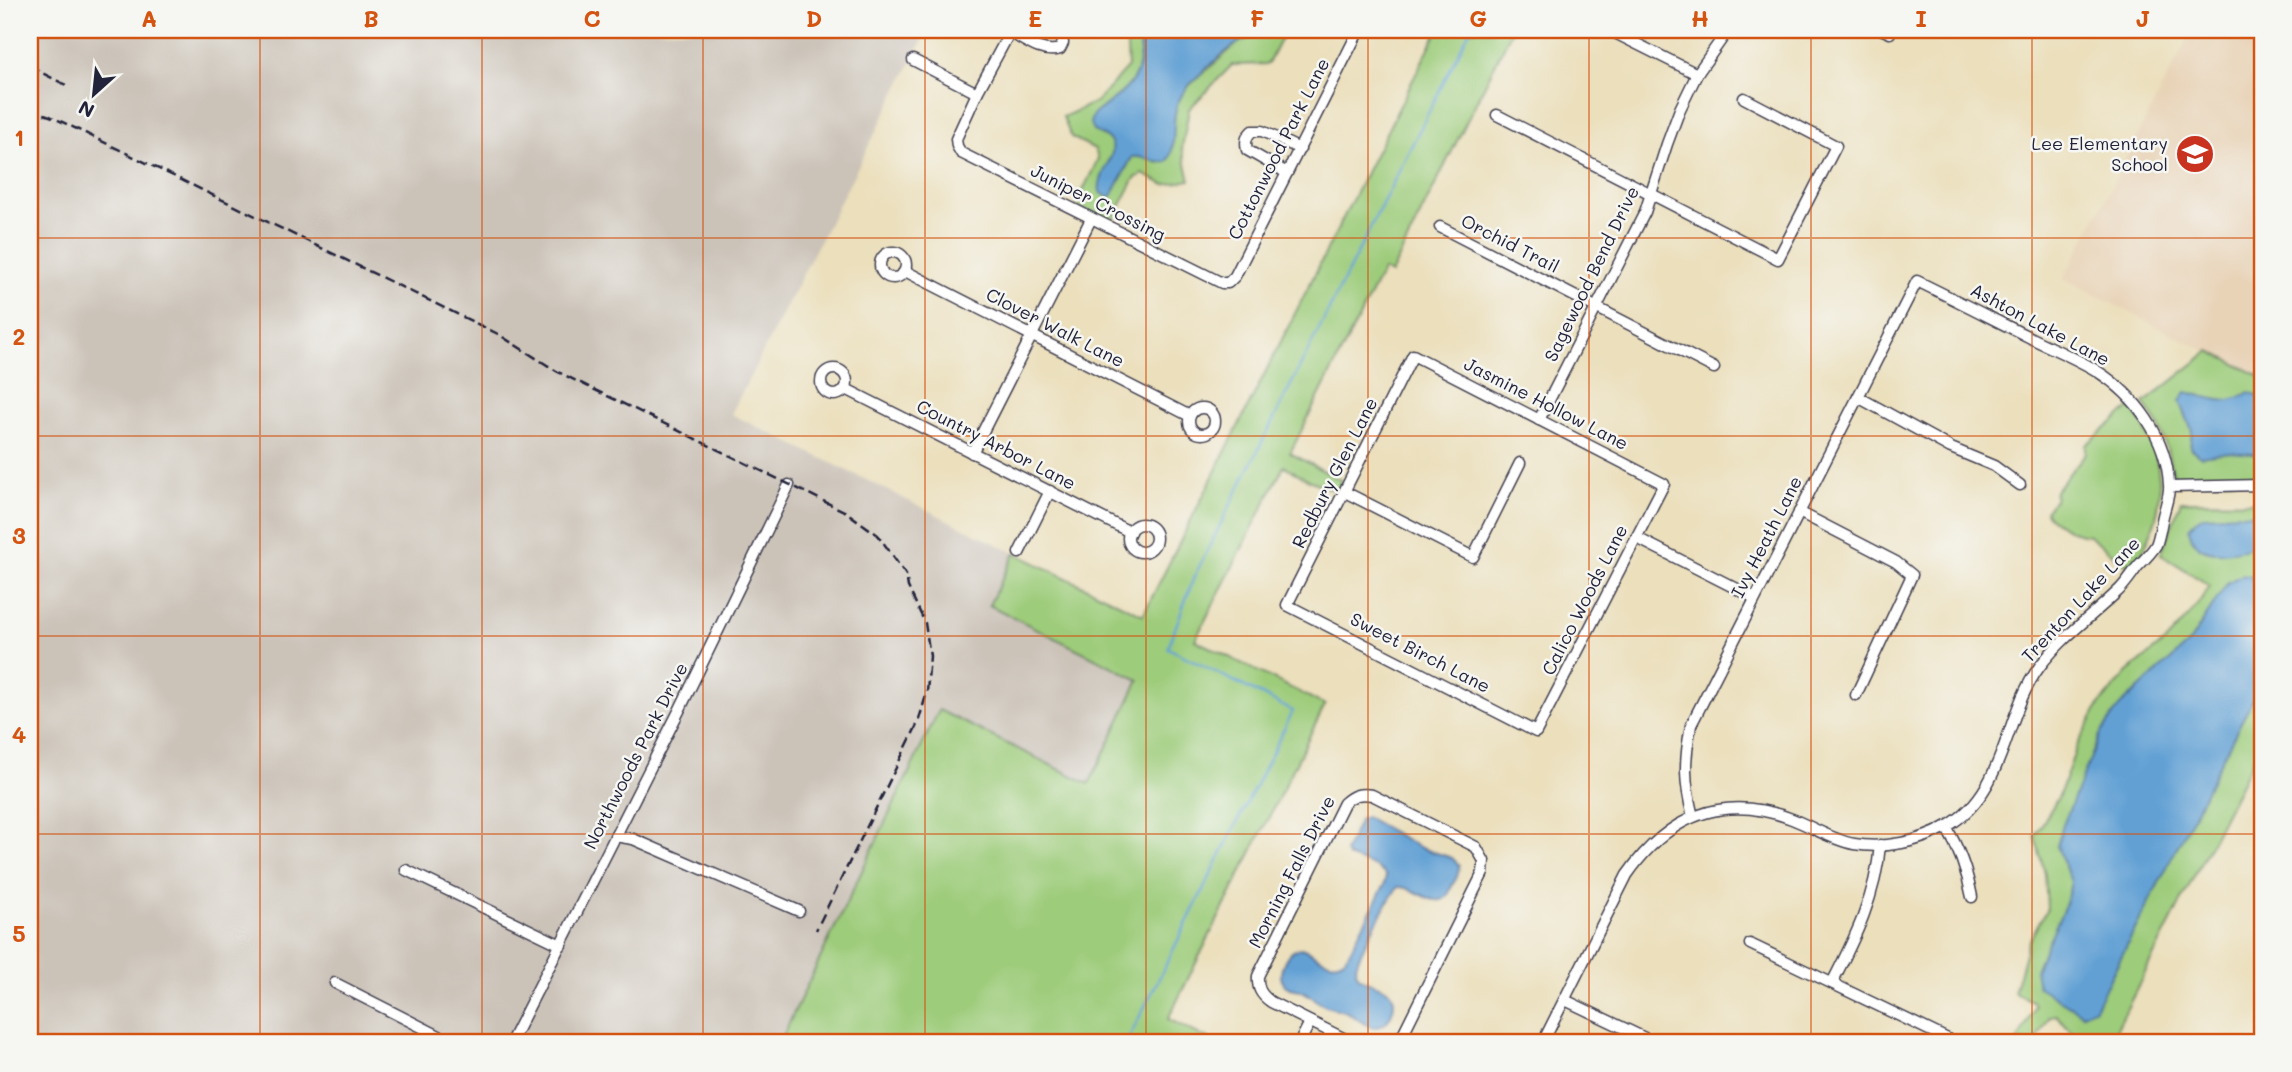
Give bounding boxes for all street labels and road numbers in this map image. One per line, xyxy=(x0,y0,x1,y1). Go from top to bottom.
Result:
street label: Cottonwood Park Lane xyxy=(1222,54,1334,243)
street label: Juniper Crossing xyxy=(1027,158,1170,246)
street label: Sagewood Bend Drive xyxy=(1538,182,1644,365)
street label: Orchid Trail xyxy=(1457,208,1564,278)
street label: Ashton Lake Lane xyxy=(1967,277,2114,371)
street label: Clover Walk Lane xyxy=(982,282,1129,372)
street label: Jasmine Hollow Lane xyxy=(1460,351,1633,455)
street label: Redbury Glen Lane xyxy=(1286,393,1383,552)
street label: Country Arbor Lane xyxy=(913,394,1080,495)
street label: Ivy Heath Lane xyxy=(1725,472,1807,601)
street label: Calico Woods Lane xyxy=(1536,520,1632,679)
street label: Trenton Lake Lane xyxy=(2016,531,2145,667)
street label: Sweet Birch Lane xyxy=(1346,606,1495,698)
street label: Northwoods Park Drive xyxy=(578,658,693,853)
street label: Morning Falls Drive xyxy=(1242,791,1340,952)

